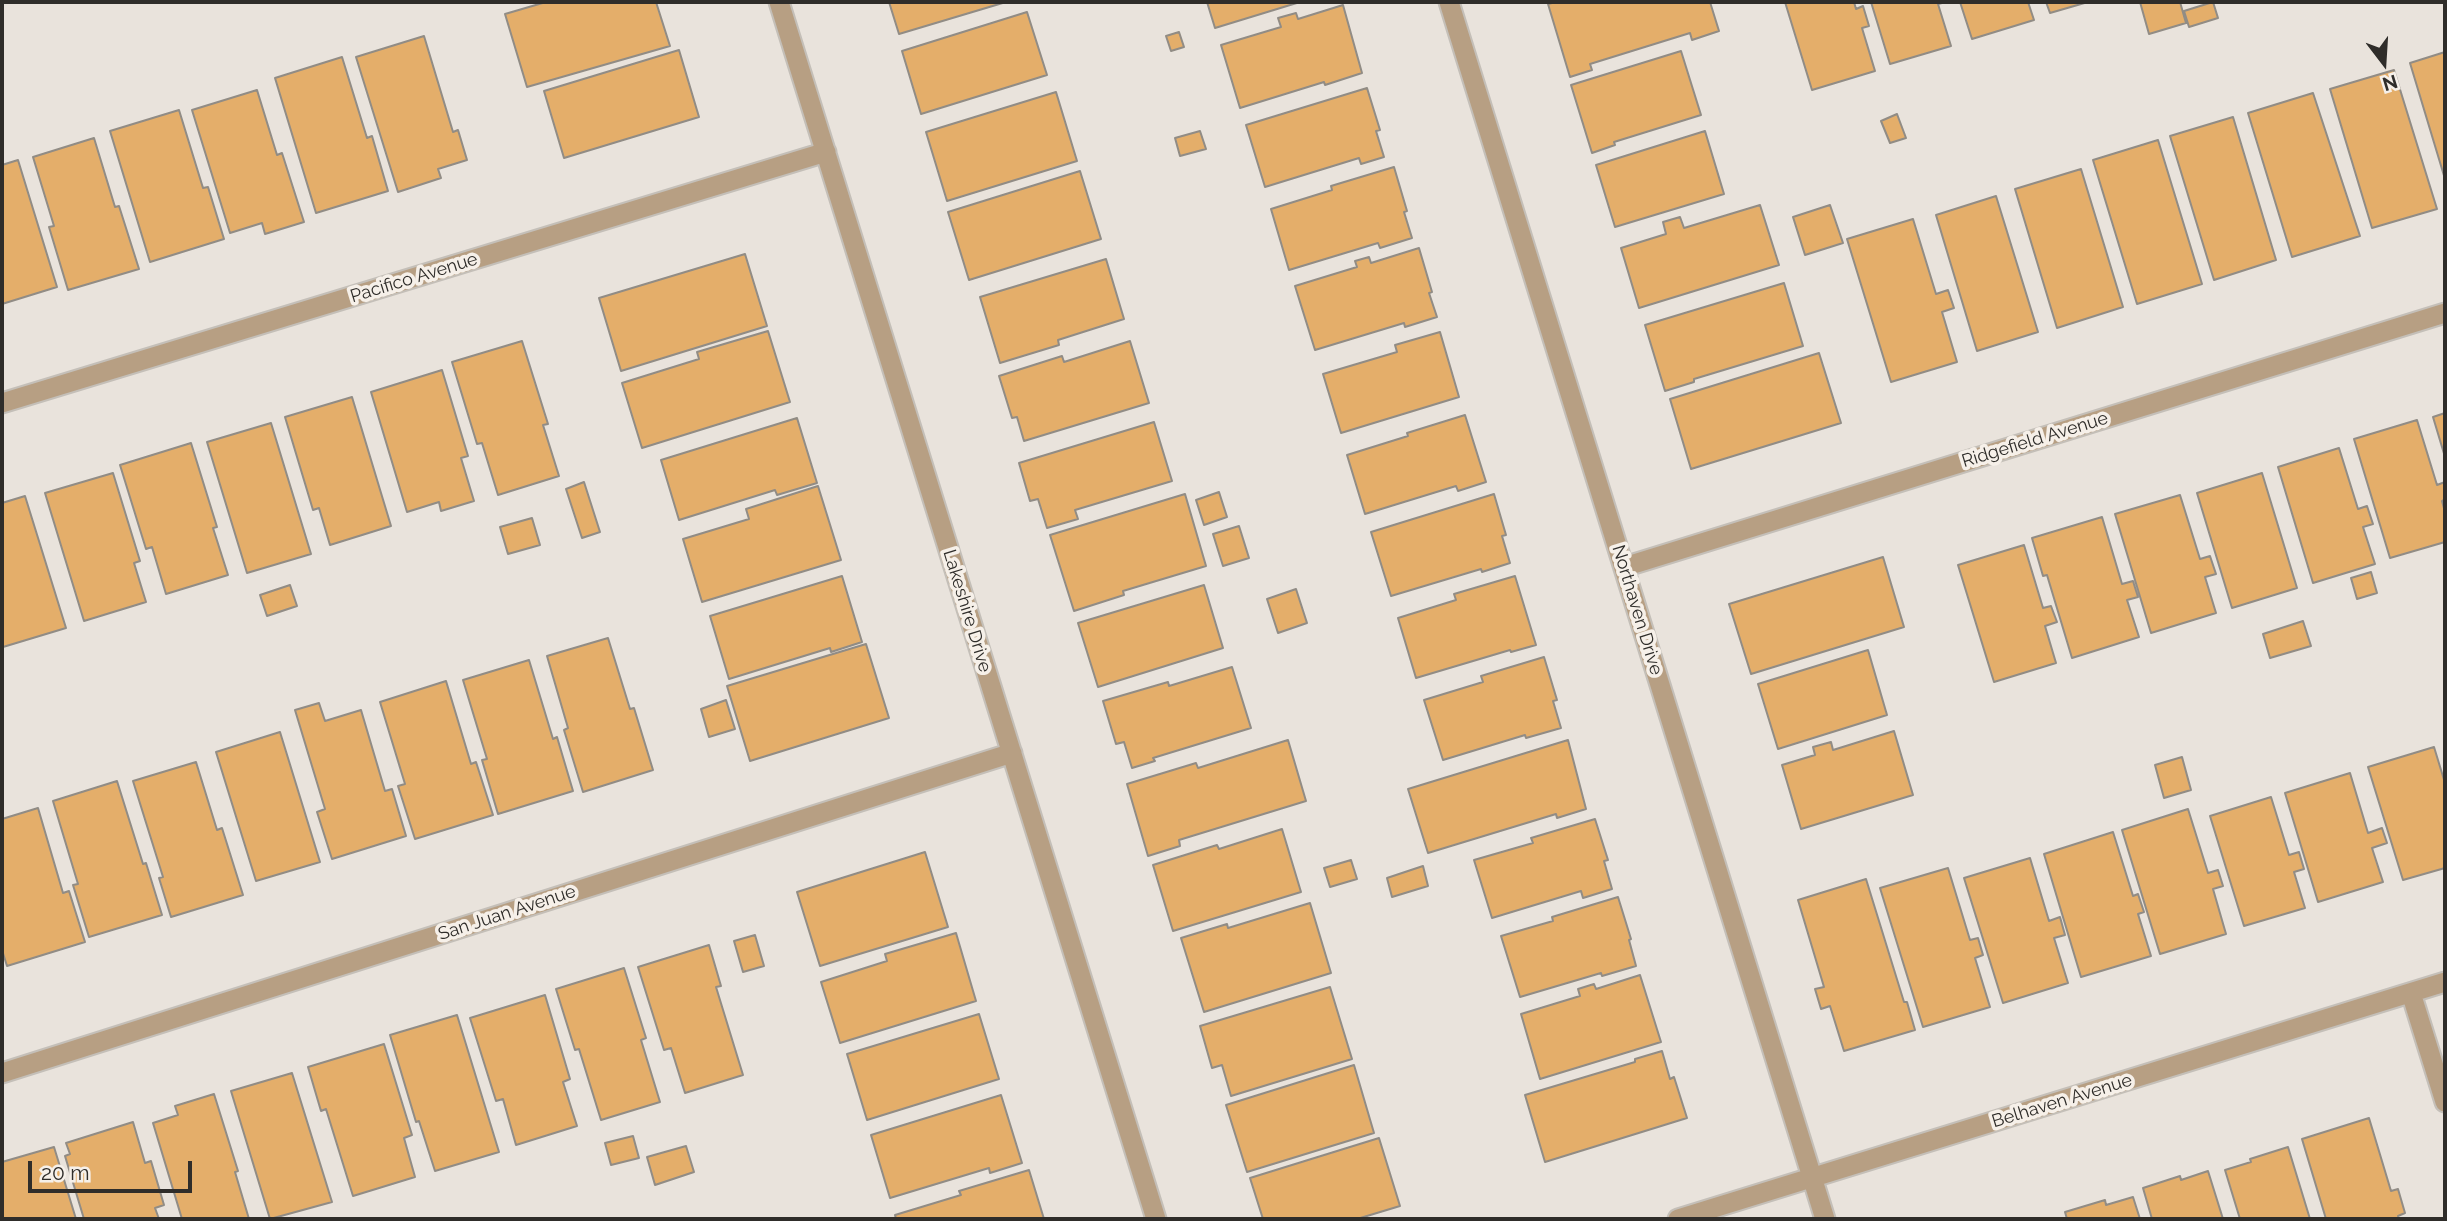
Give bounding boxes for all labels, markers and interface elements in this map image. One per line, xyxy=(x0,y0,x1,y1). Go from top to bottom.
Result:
north arrow xyxy=(2349,28,2419,98)
text: N xyxy=(2380,70,2400,96)
street label: Pacifico Avenue xyxy=(348,248,480,308)
street label: Ridgefield Avenue xyxy=(1959,407,2111,473)
street label: Northaven Drive xyxy=(1607,542,1667,678)
street label: Lakeshire Drive xyxy=(938,547,996,675)
street label: San Juan Avenue xyxy=(436,881,578,945)
street label: Belhaven Avenue xyxy=(1989,1069,2135,1133)
scale bar xyxy=(32,1148,196,1192)
text: 20 m xyxy=(41,1160,89,1185)

